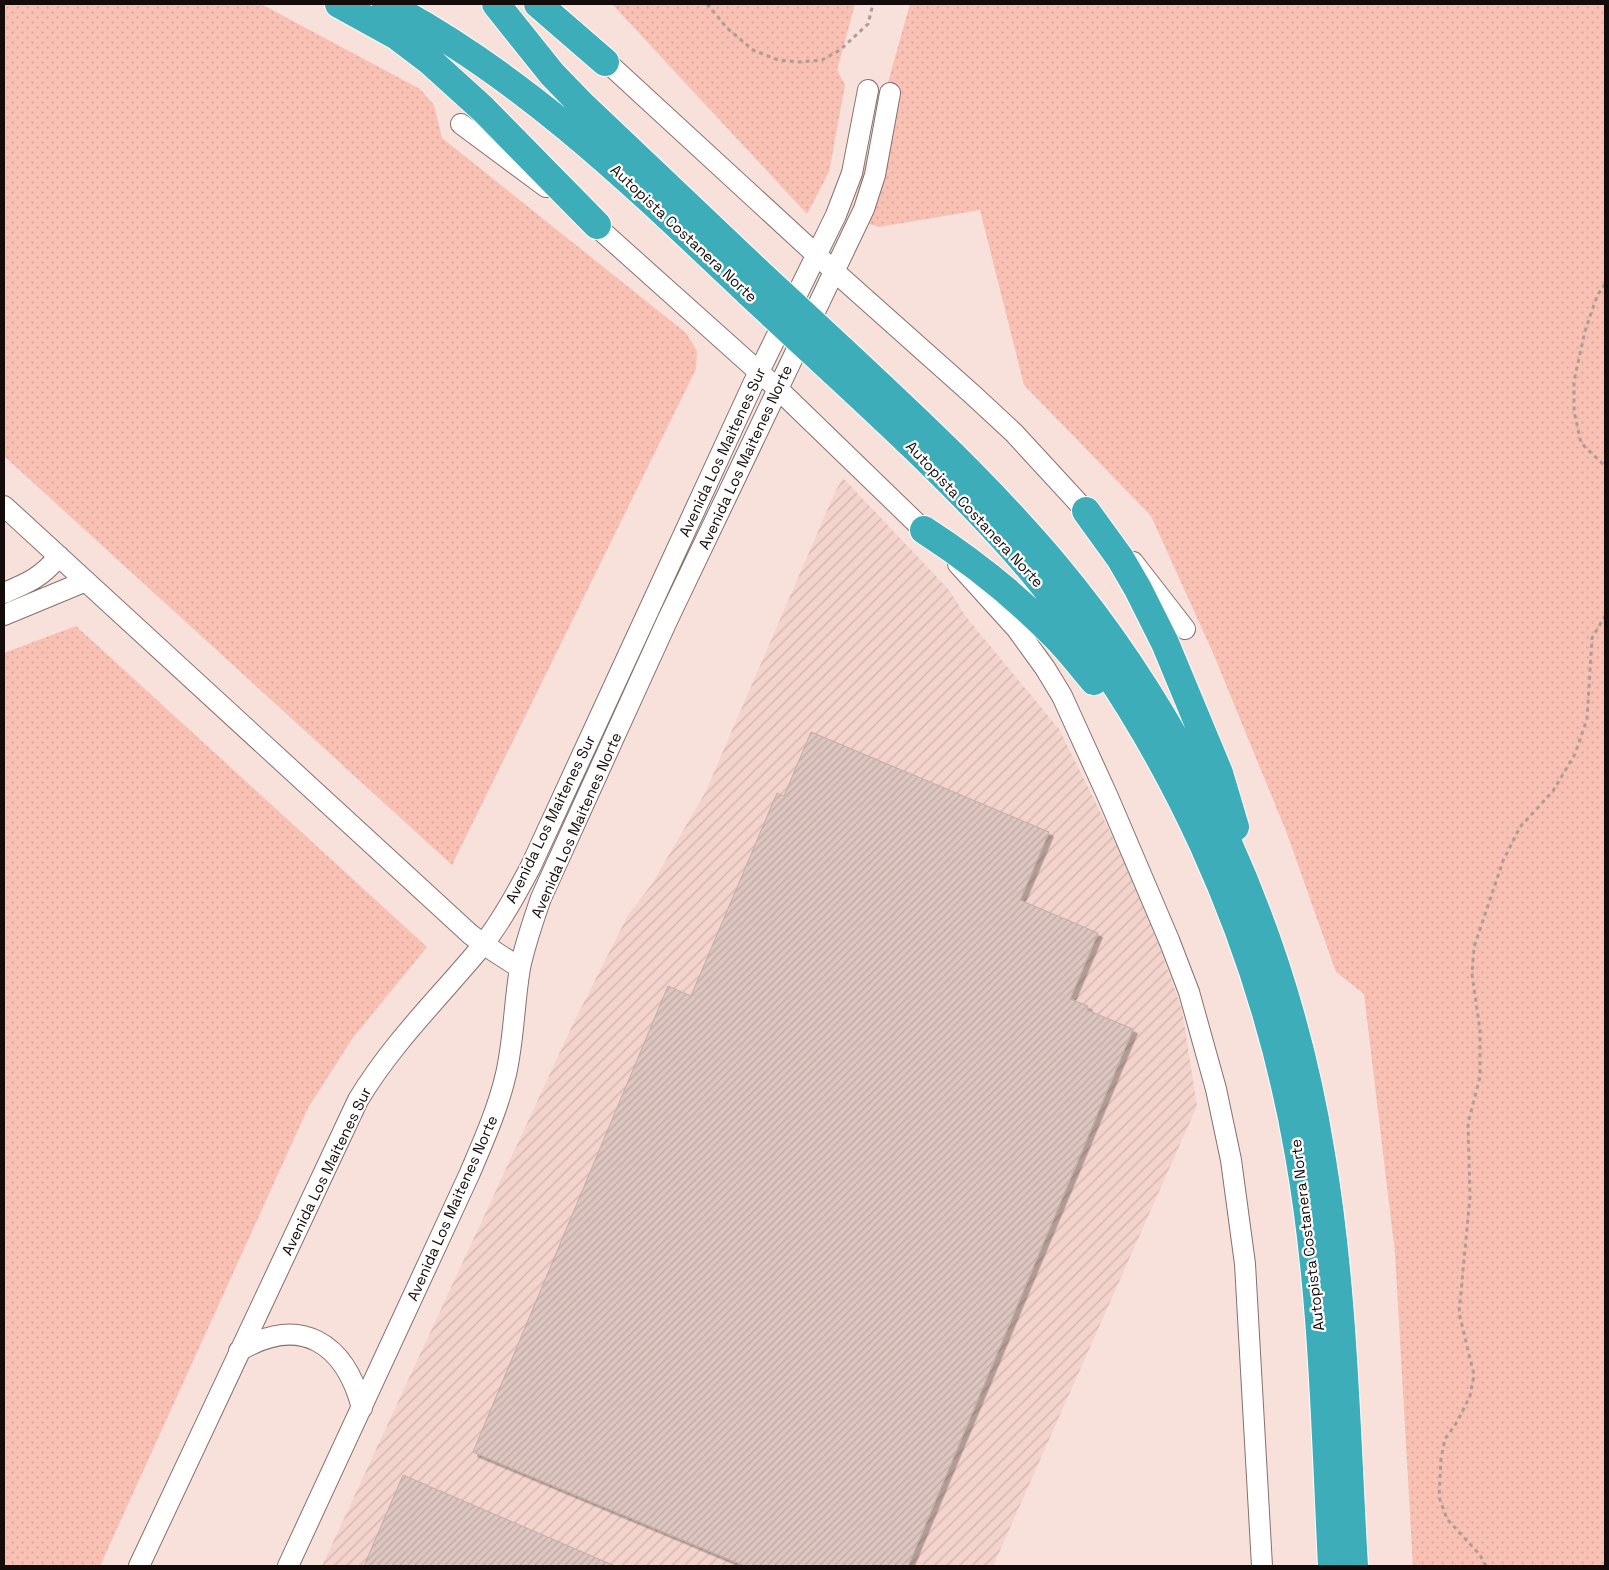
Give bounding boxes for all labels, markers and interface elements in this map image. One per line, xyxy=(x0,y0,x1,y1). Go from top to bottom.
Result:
street label: Autopista Costanera Norte xyxy=(607,160,761,306)
street label: Avenida Los Maitenes Norte xyxy=(694,362,796,552)
street label: Avenida Los Maitenes Sur xyxy=(674,364,770,540)
street label: Autopista Costanera Norte xyxy=(902,437,1048,591)
street label: Avenida Los Maitenes Norte xyxy=(526,729,626,921)
street label: Avenida Los Maitenes Sur xyxy=(501,732,599,906)
street label: Avenida Los Maitenes Sur xyxy=(277,1084,375,1258)
street label: Avenida Los Maitenes Norte xyxy=(402,1112,502,1304)
street label: Autopista Costanera Norte xyxy=(1286,1138,1328,1332)

